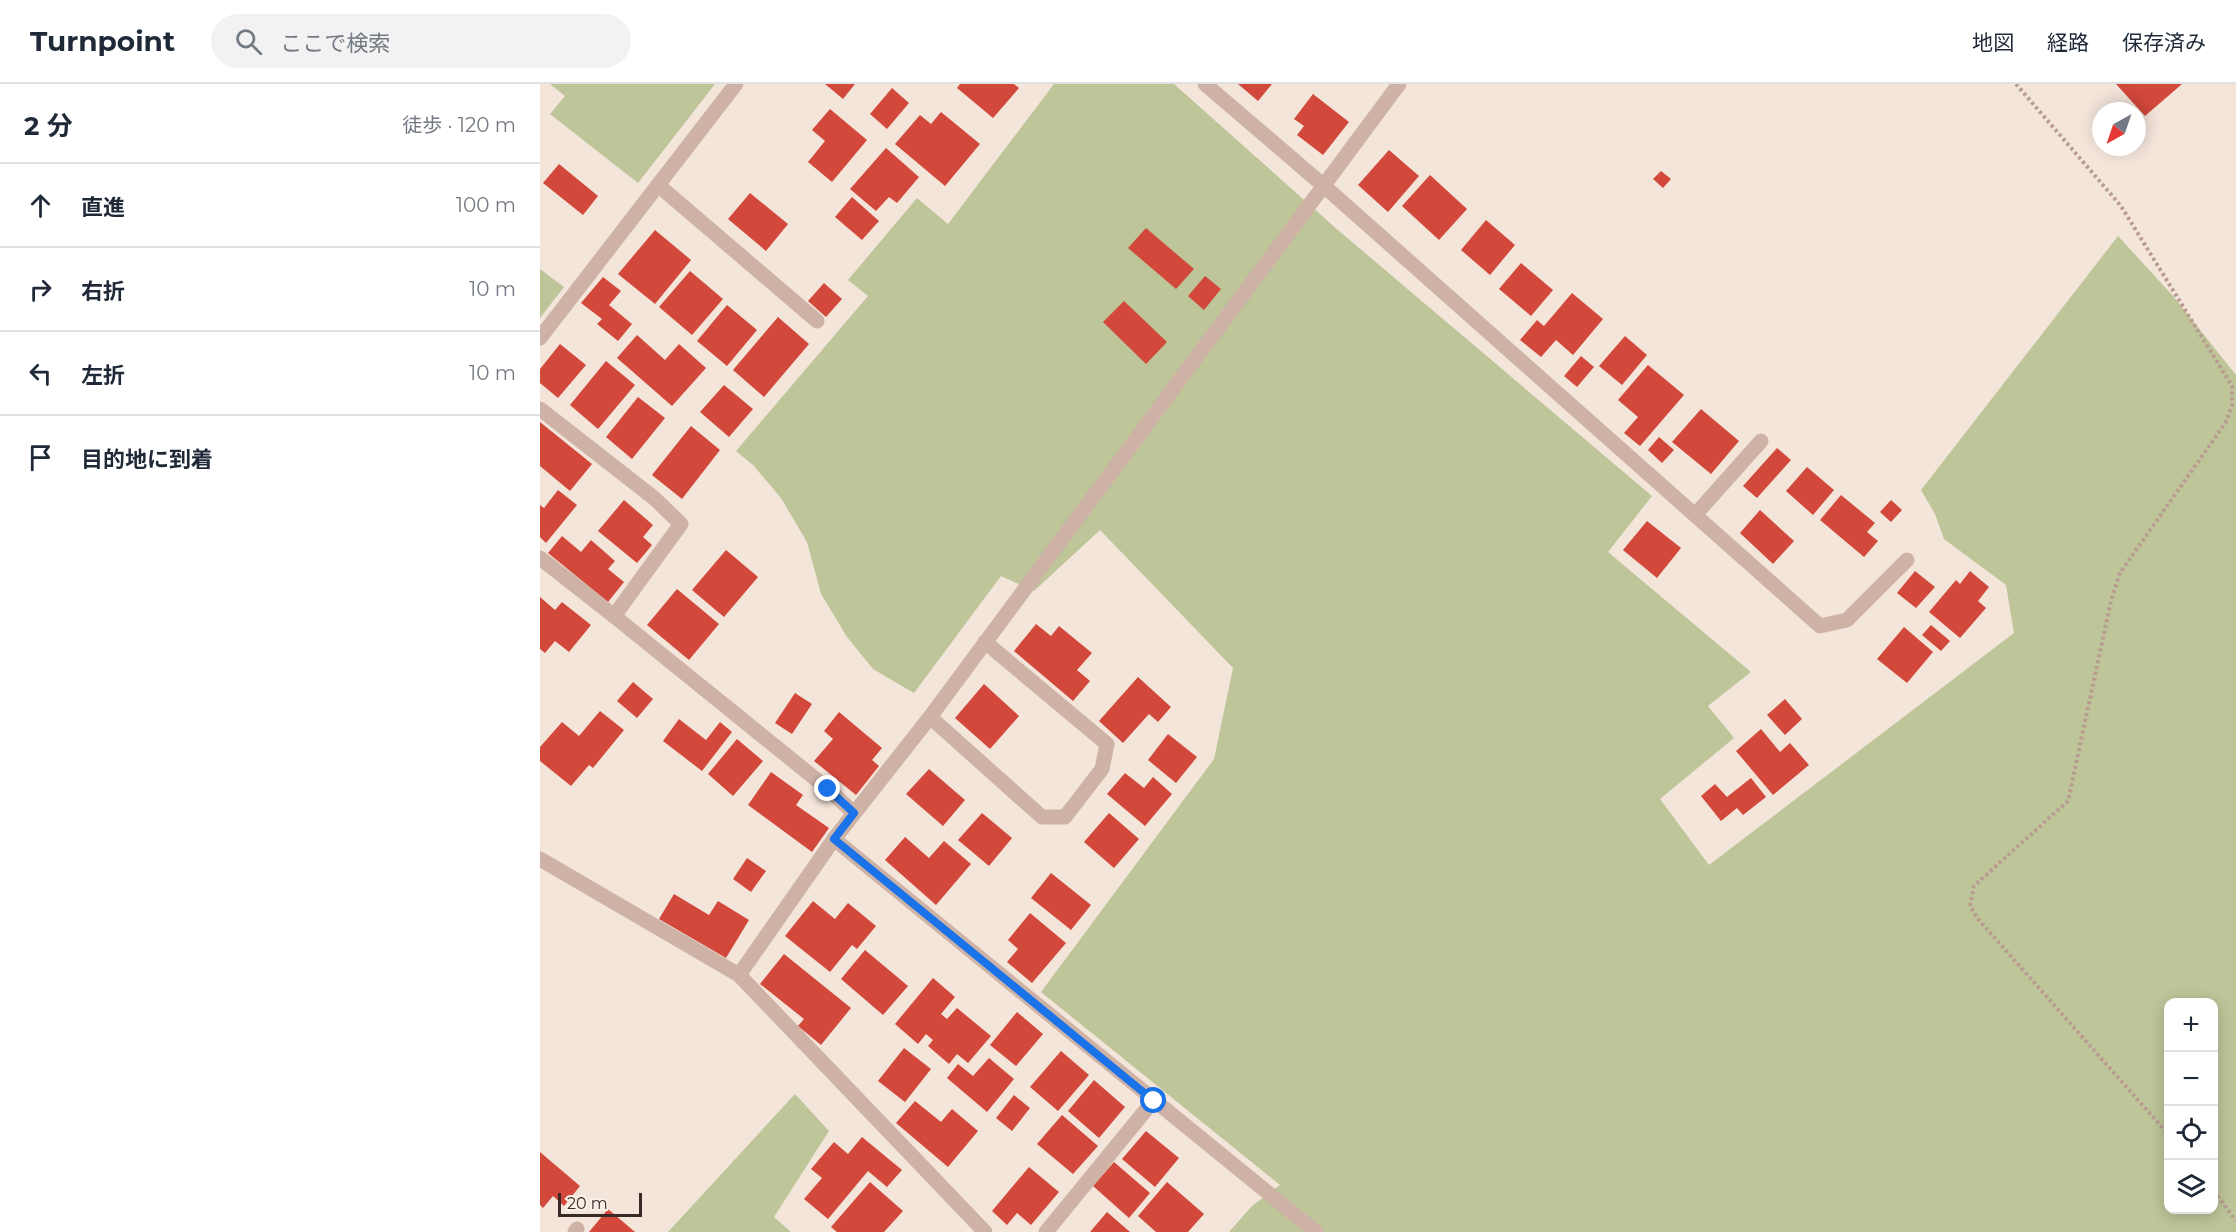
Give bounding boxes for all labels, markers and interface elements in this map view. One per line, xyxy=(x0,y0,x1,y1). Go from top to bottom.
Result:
search box xyxy=(211,14,631,68)
text: Turnpoint xyxy=(30,24,175,58)
icon: search xyxy=(232,25,265,58)
text: ここで検索 xyxy=(280,30,390,57)
text: 地図 xyxy=(1972,30,2014,55)
text: 経路 xyxy=(2047,30,2089,55)
text: 保存済み xyxy=(2122,30,2206,55)
north arrow xyxy=(2092,102,2146,156)
text: 2 分 xyxy=(24,110,73,142)
text: 徒歩 · 120 m xyxy=(402,113,516,137)
icon: ahead xyxy=(24,189,57,222)
text: 100 m xyxy=(456,193,516,217)
text: 直進 xyxy=(81,194,125,221)
icon: right xyxy=(24,273,57,306)
text: 10 m xyxy=(469,277,516,301)
text: 右折 xyxy=(81,278,125,305)
icon: left xyxy=(24,357,57,390)
text: 10 m xyxy=(469,361,516,385)
text: 左折 xyxy=(81,362,125,389)
icon: arrive xyxy=(24,441,57,474)
text: 目的地に到着 xyxy=(81,446,213,473)
route end xyxy=(814,775,840,801)
map controls xyxy=(2164,998,2218,1214)
button: + xyxy=(2164,998,2218,1052)
button: − xyxy=(2164,1052,2218,1106)
route start xyxy=(1140,1087,1166,1113)
button: locate xyxy=(2164,1106,2218,1160)
button: layers xyxy=(2164,1160,2218,1214)
scale bar xyxy=(558,1190,642,1218)
text: 20 m xyxy=(567,1194,608,1213)

